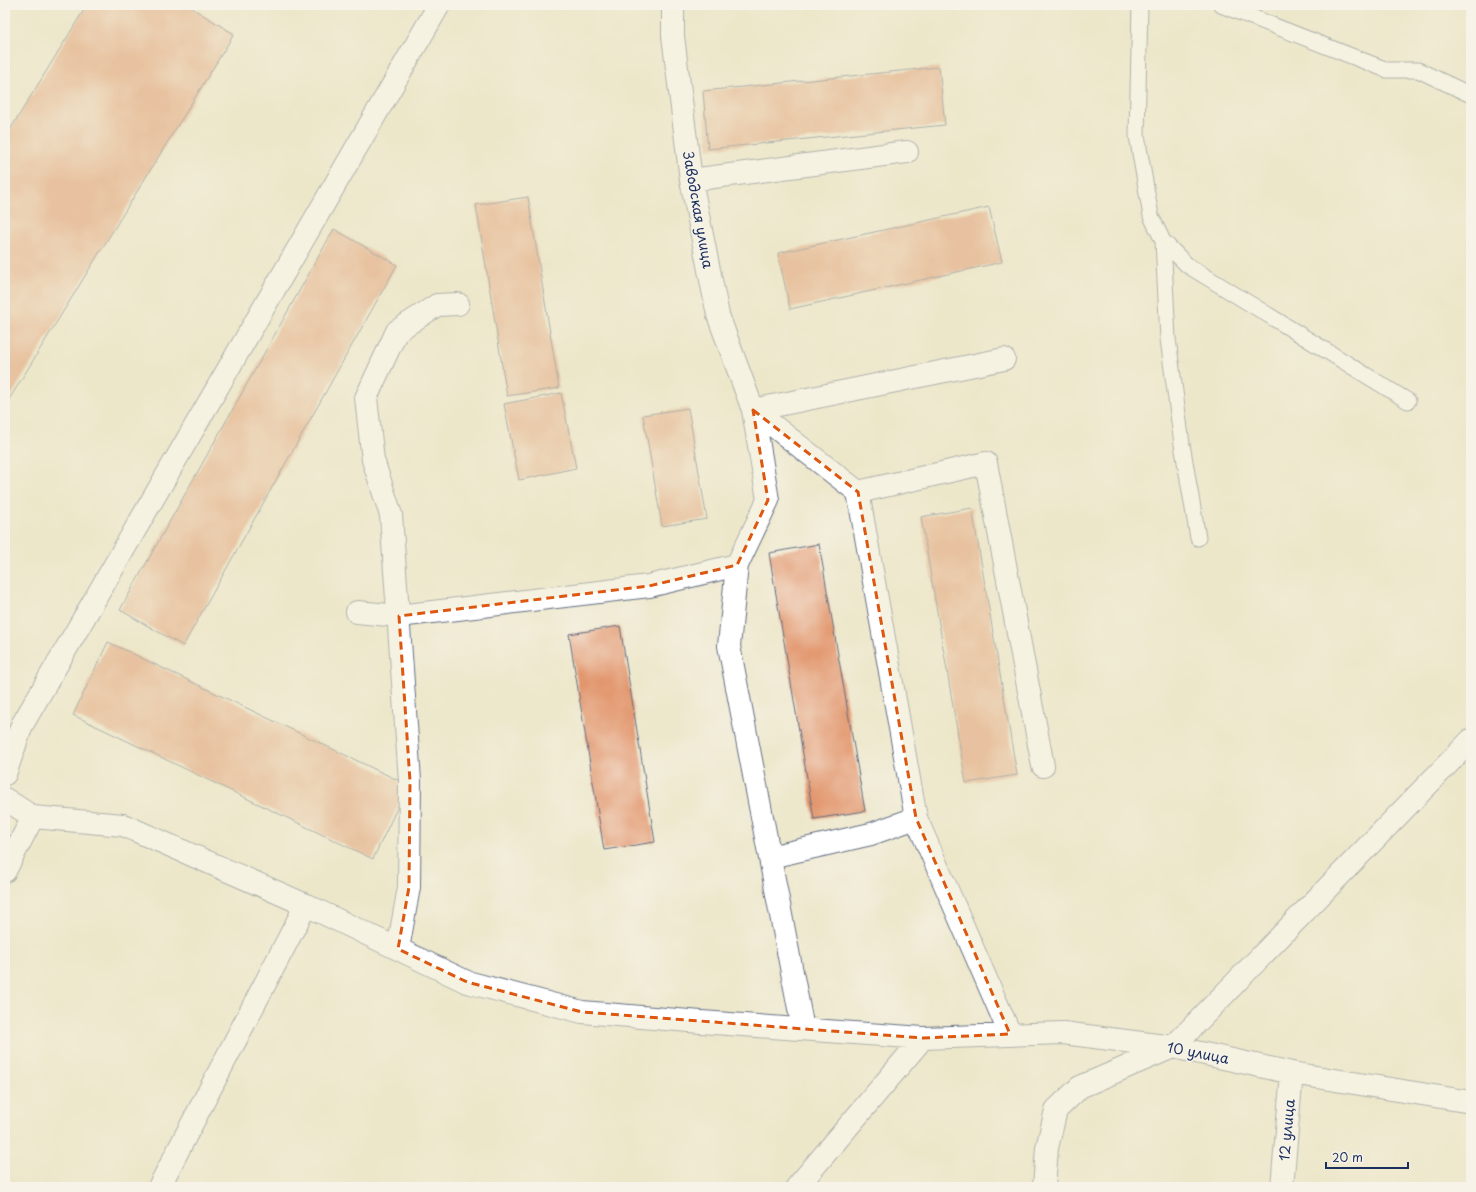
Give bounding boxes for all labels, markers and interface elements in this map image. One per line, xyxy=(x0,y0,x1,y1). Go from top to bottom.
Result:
street label: Заводская улица xyxy=(678,150,719,270)
street label: 10 улица xyxy=(1165,1036,1231,1069)
street label: 12 улица xyxy=(1273,1098,1300,1162)
scale bar xyxy=(1326,1144,1408,1170)
text: 20 m xyxy=(1332,1148,1363,1166)

